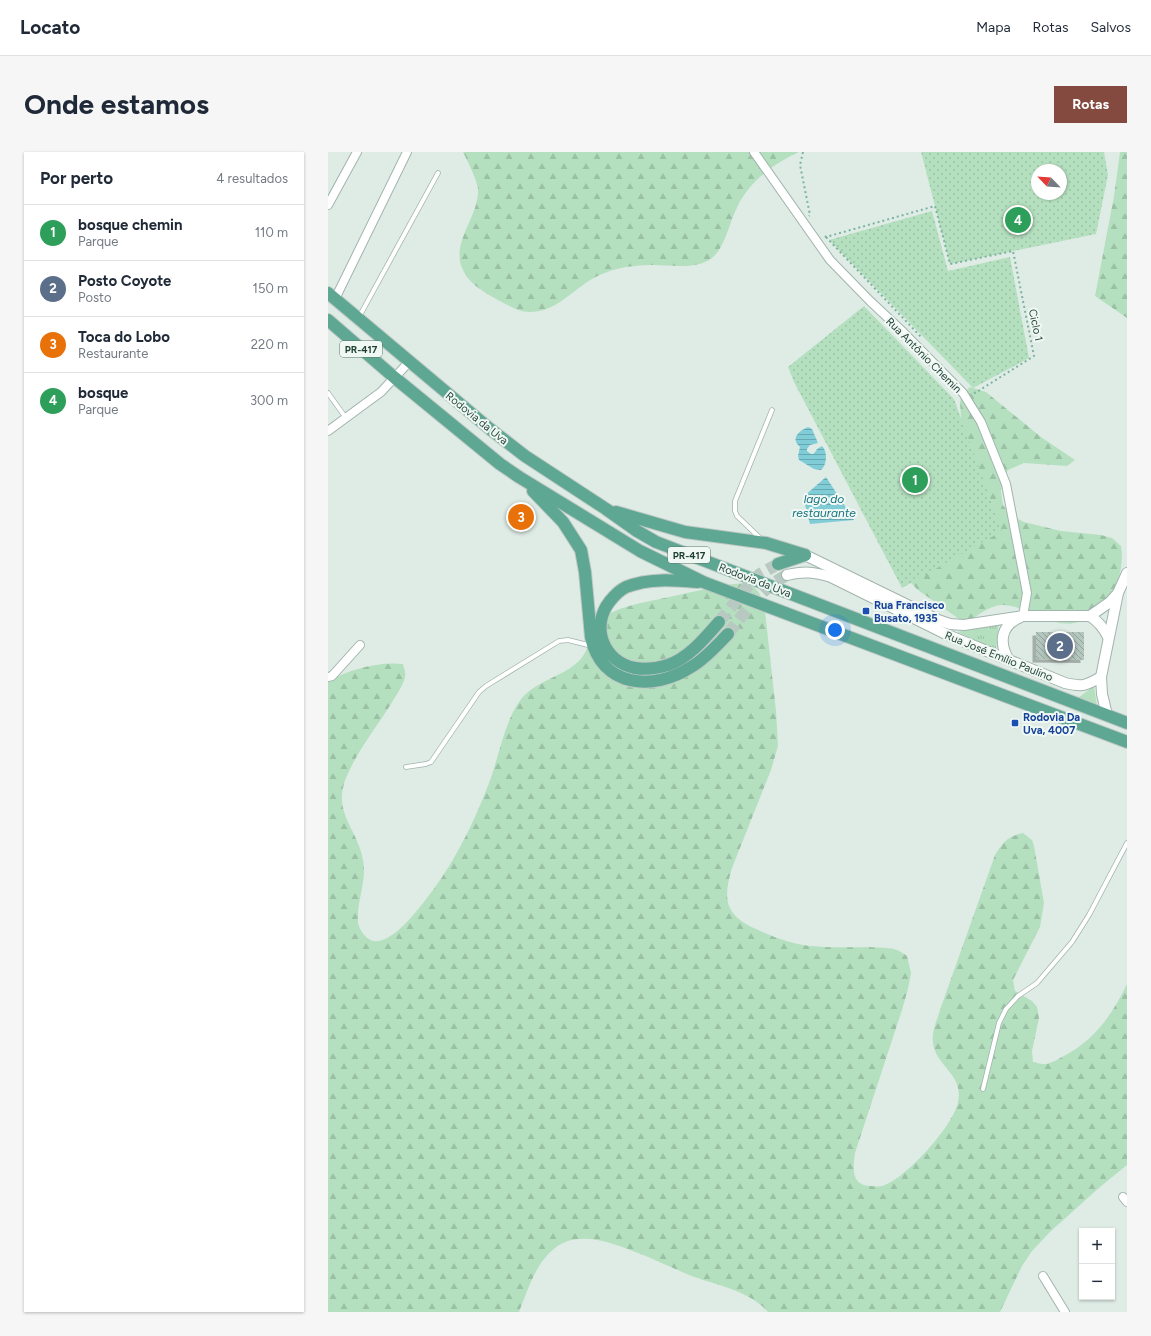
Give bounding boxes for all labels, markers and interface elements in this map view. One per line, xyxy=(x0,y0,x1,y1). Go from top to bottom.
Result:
text: Locato xyxy=(20,16,80,39)
text: Mapa xyxy=(976,19,1011,36)
text: Rotas xyxy=(1033,19,1068,36)
text: Salvos xyxy=(1090,19,1131,36)
button: Rotas xyxy=(1054,86,1127,123)
text: Onde estamos xyxy=(24,87,209,121)
north arrow xyxy=(1031,164,1067,200)
text: Por perto xyxy=(40,168,113,188)
text: 4 resultados xyxy=(216,171,288,186)
pin: 4 xyxy=(1005,205,1031,235)
text: bosque chemin xyxy=(78,216,183,234)
text: 1 xyxy=(50,225,56,240)
text: 110 m xyxy=(255,225,288,240)
text: Parque xyxy=(78,234,118,249)
text: Posto Coyote xyxy=(78,272,171,290)
text: 2 xyxy=(49,281,57,296)
text: 150 m xyxy=(253,281,288,296)
text: Posto xyxy=(78,290,111,305)
street label: Ciclo 1 xyxy=(1026,308,1045,342)
street label: Rua Antônio Chemin xyxy=(883,315,964,396)
text: Toca do Lobo xyxy=(78,328,170,346)
text: 3 xyxy=(49,337,57,352)
text: 220 m xyxy=(251,337,288,352)
road number: PR-417 xyxy=(340,341,382,357)
text: Restaurante xyxy=(78,346,148,361)
text: bosque xyxy=(78,384,128,402)
street label: Rodovia da Uva xyxy=(443,389,510,447)
text: 4 xyxy=(49,393,57,408)
text: 300 m xyxy=(250,393,288,408)
text: Parque xyxy=(78,402,118,417)
pin: 1 xyxy=(902,465,928,495)
water label: lago do restaurante xyxy=(792,492,856,520)
pin: 3 xyxy=(508,502,534,532)
road number: PR-417 xyxy=(668,547,710,563)
street label: Rodovia da Uva xyxy=(717,561,793,600)
place label: Rua Francisco Busato, 1935 xyxy=(874,599,945,625)
marker: Rua Francisco Busato, 1935 xyxy=(861,606,871,616)
your location xyxy=(825,620,845,640)
street label: Rua José Emílio Paulino xyxy=(943,629,1055,684)
pin: 2 xyxy=(1047,631,1073,661)
place label: Rodovia Da Uva, 4007 xyxy=(1023,711,1080,737)
marker: Rodovia Da Uva, 4007 xyxy=(1010,718,1020,728)
map controls xyxy=(1079,1228,1115,1300)
button: + xyxy=(1079,1228,1115,1264)
button: − xyxy=(1079,1264,1115,1300)

